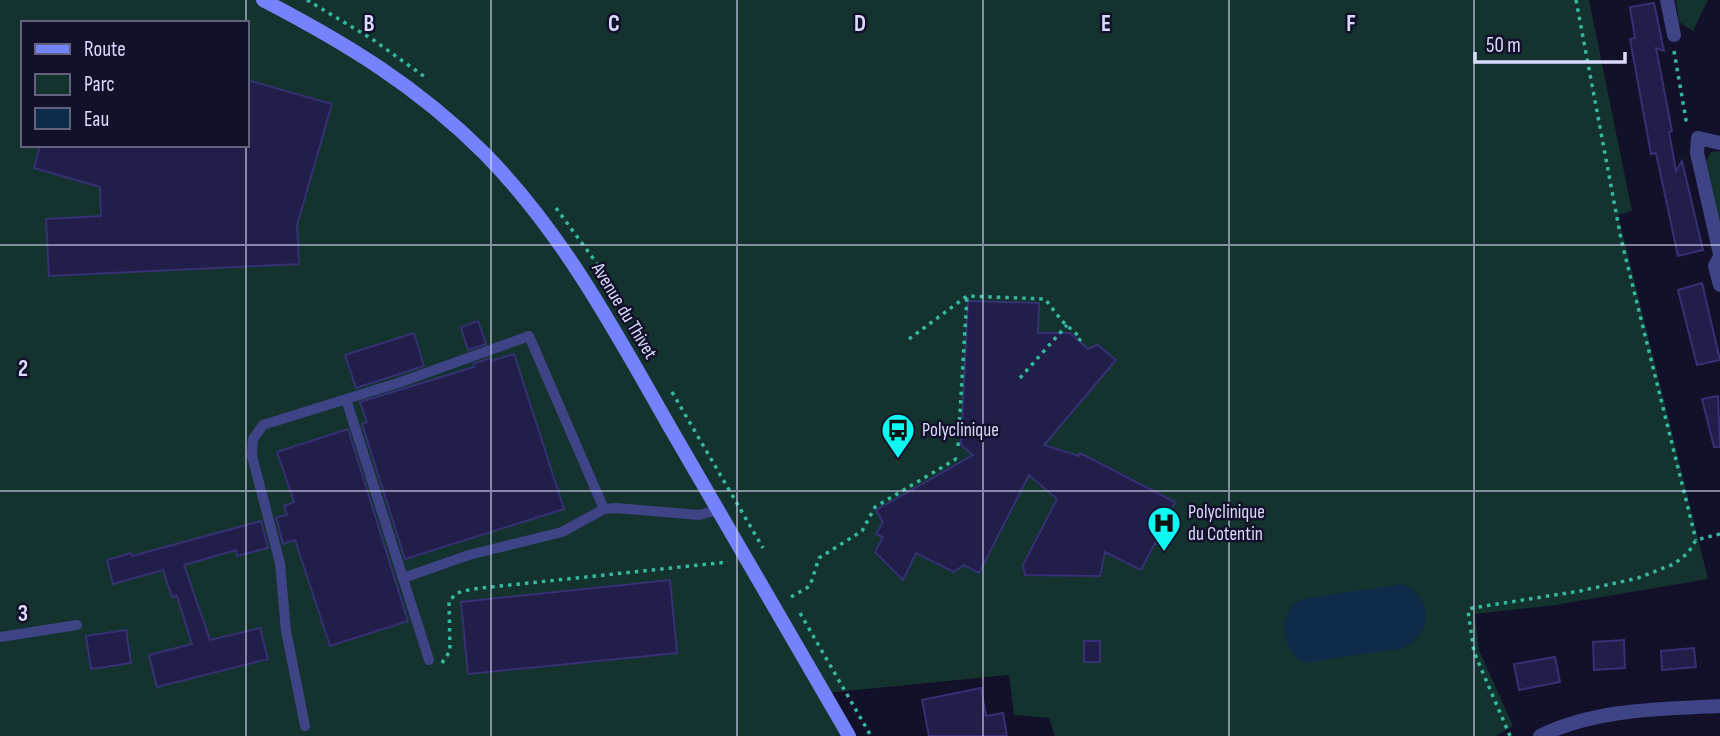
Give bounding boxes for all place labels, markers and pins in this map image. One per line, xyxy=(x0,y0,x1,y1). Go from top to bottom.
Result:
bus stop icon: Polyclinique xyxy=(879,411,917,460)
place label: Polyclinique xyxy=(922,419,999,442)
place label: Polyclinique du Cotentin xyxy=(1188,501,1265,546)
hospital icon: Polyclinique du Cotentin xyxy=(1145,504,1183,553)

